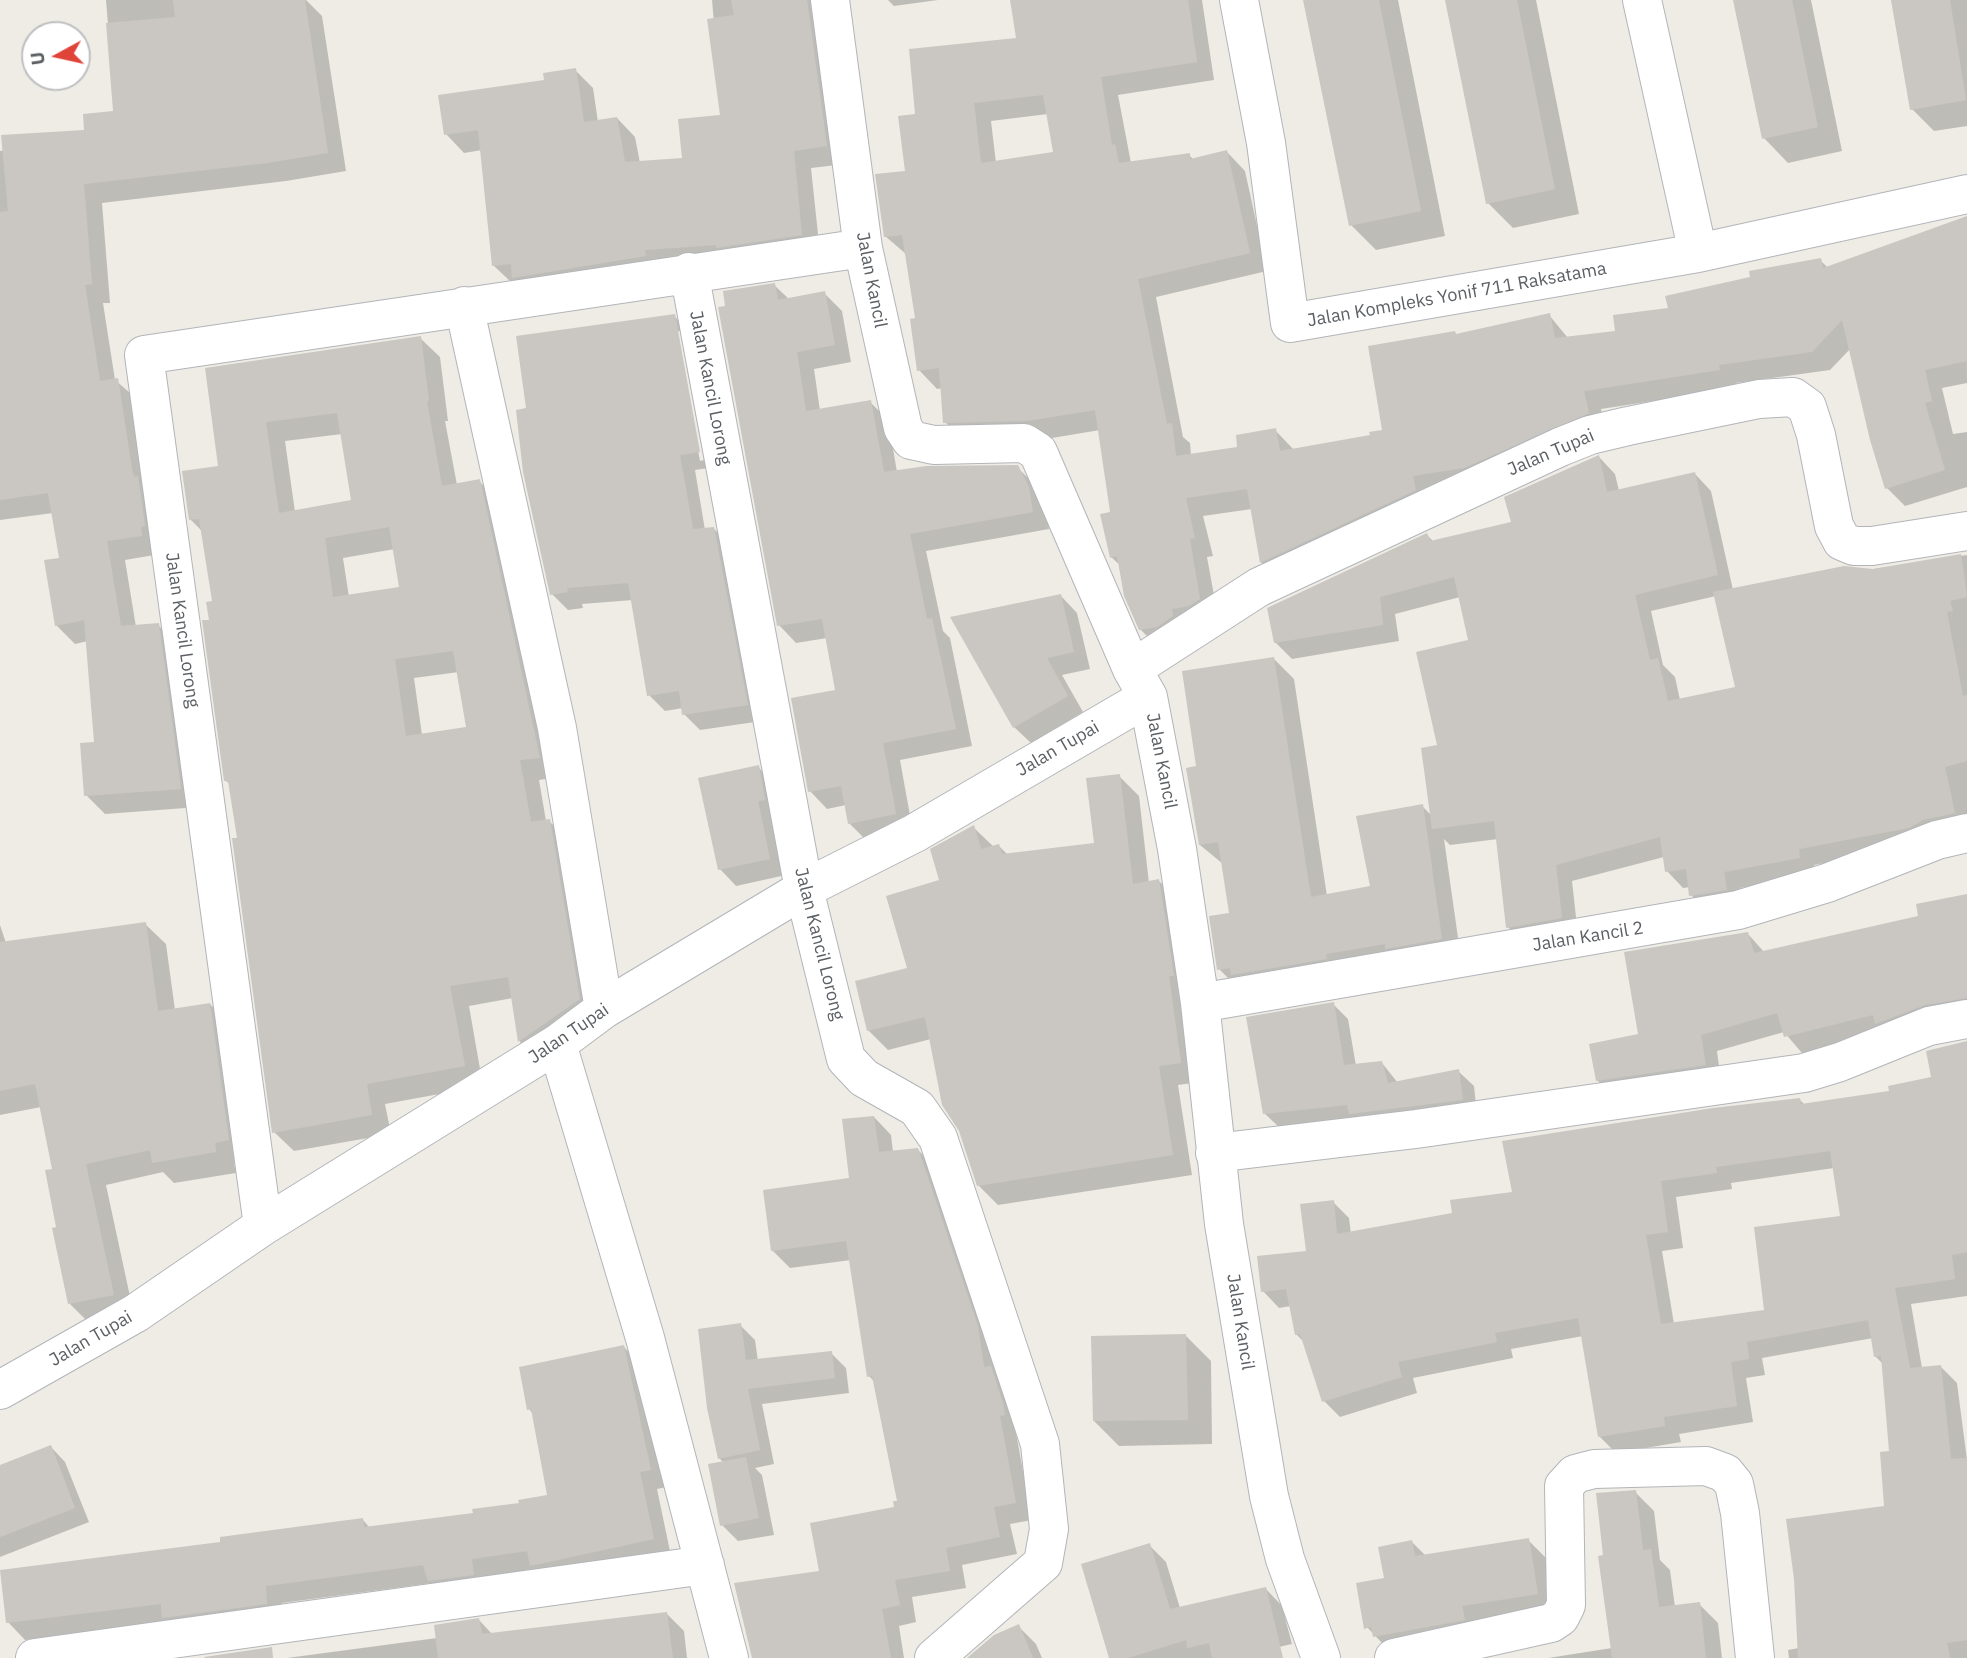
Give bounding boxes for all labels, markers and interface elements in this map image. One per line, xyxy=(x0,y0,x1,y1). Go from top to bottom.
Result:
north arrow xyxy=(21,21,91,91)
text: U xyxy=(24,50,50,67)
street label: Jalan Kancil xyxy=(851,230,891,330)
street label: Jalan Kompleks Yonif 711 Raksatama xyxy=(1306,258,1608,332)
street label: Jalan Kancil Lorong xyxy=(684,309,736,467)
street label: Jalan Tupai xyxy=(1504,425,1598,481)
street label: Jalan Kancil Lorong xyxy=(160,551,204,709)
street label: Jalan Kancil xyxy=(1141,711,1181,811)
street label: Jalan Tupai xyxy=(1013,717,1103,781)
street label: Jalan Kancil Lorong xyxy=(790,865,848,1023)
street label: Jalan Kancil 2 xyxy=(1531,918,1645,956)
street label: Jalan Tupai xyxy=(525,999,613,1069)
street label: Jalan Kancil xyxy=(1222,1272,1258,1372)
street label: Jalan Tupai xyxy=(46,1307,136,1371)

